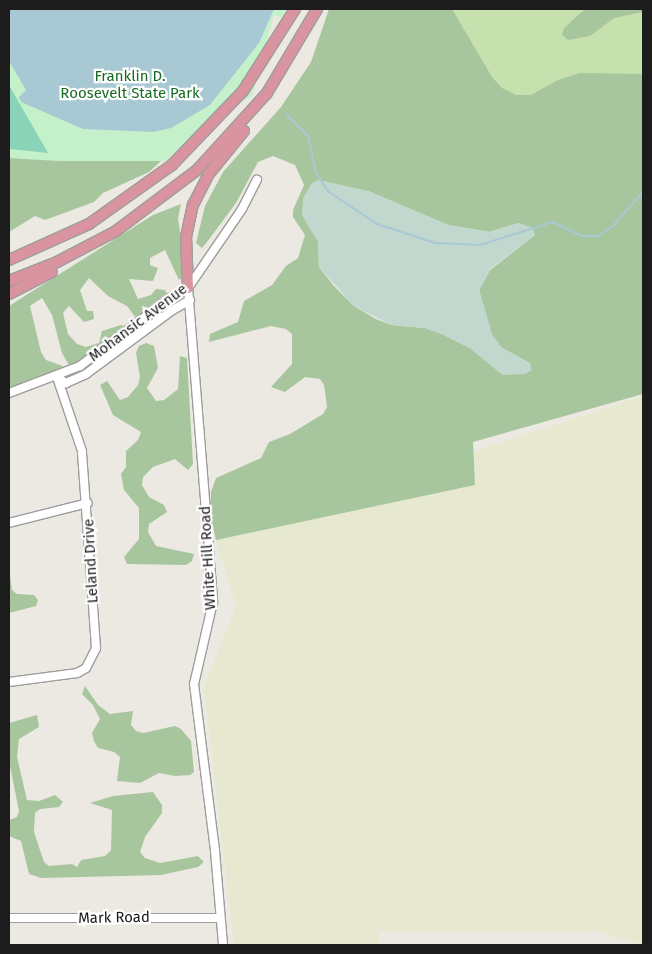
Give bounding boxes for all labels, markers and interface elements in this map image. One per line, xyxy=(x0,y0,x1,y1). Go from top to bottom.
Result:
park label: Franklin D. Roosevelt State Park xyxy=(60,67,200,102)
street label: Mohansic Avenue xyxy=(85,280,191,366)
street label: White Hill Road xyxy=(196,505,220,611)
street label: Leland Drive xyxy=(80,518,102,604)
street label: Mark Road xyxy=(78,908,150,928)

